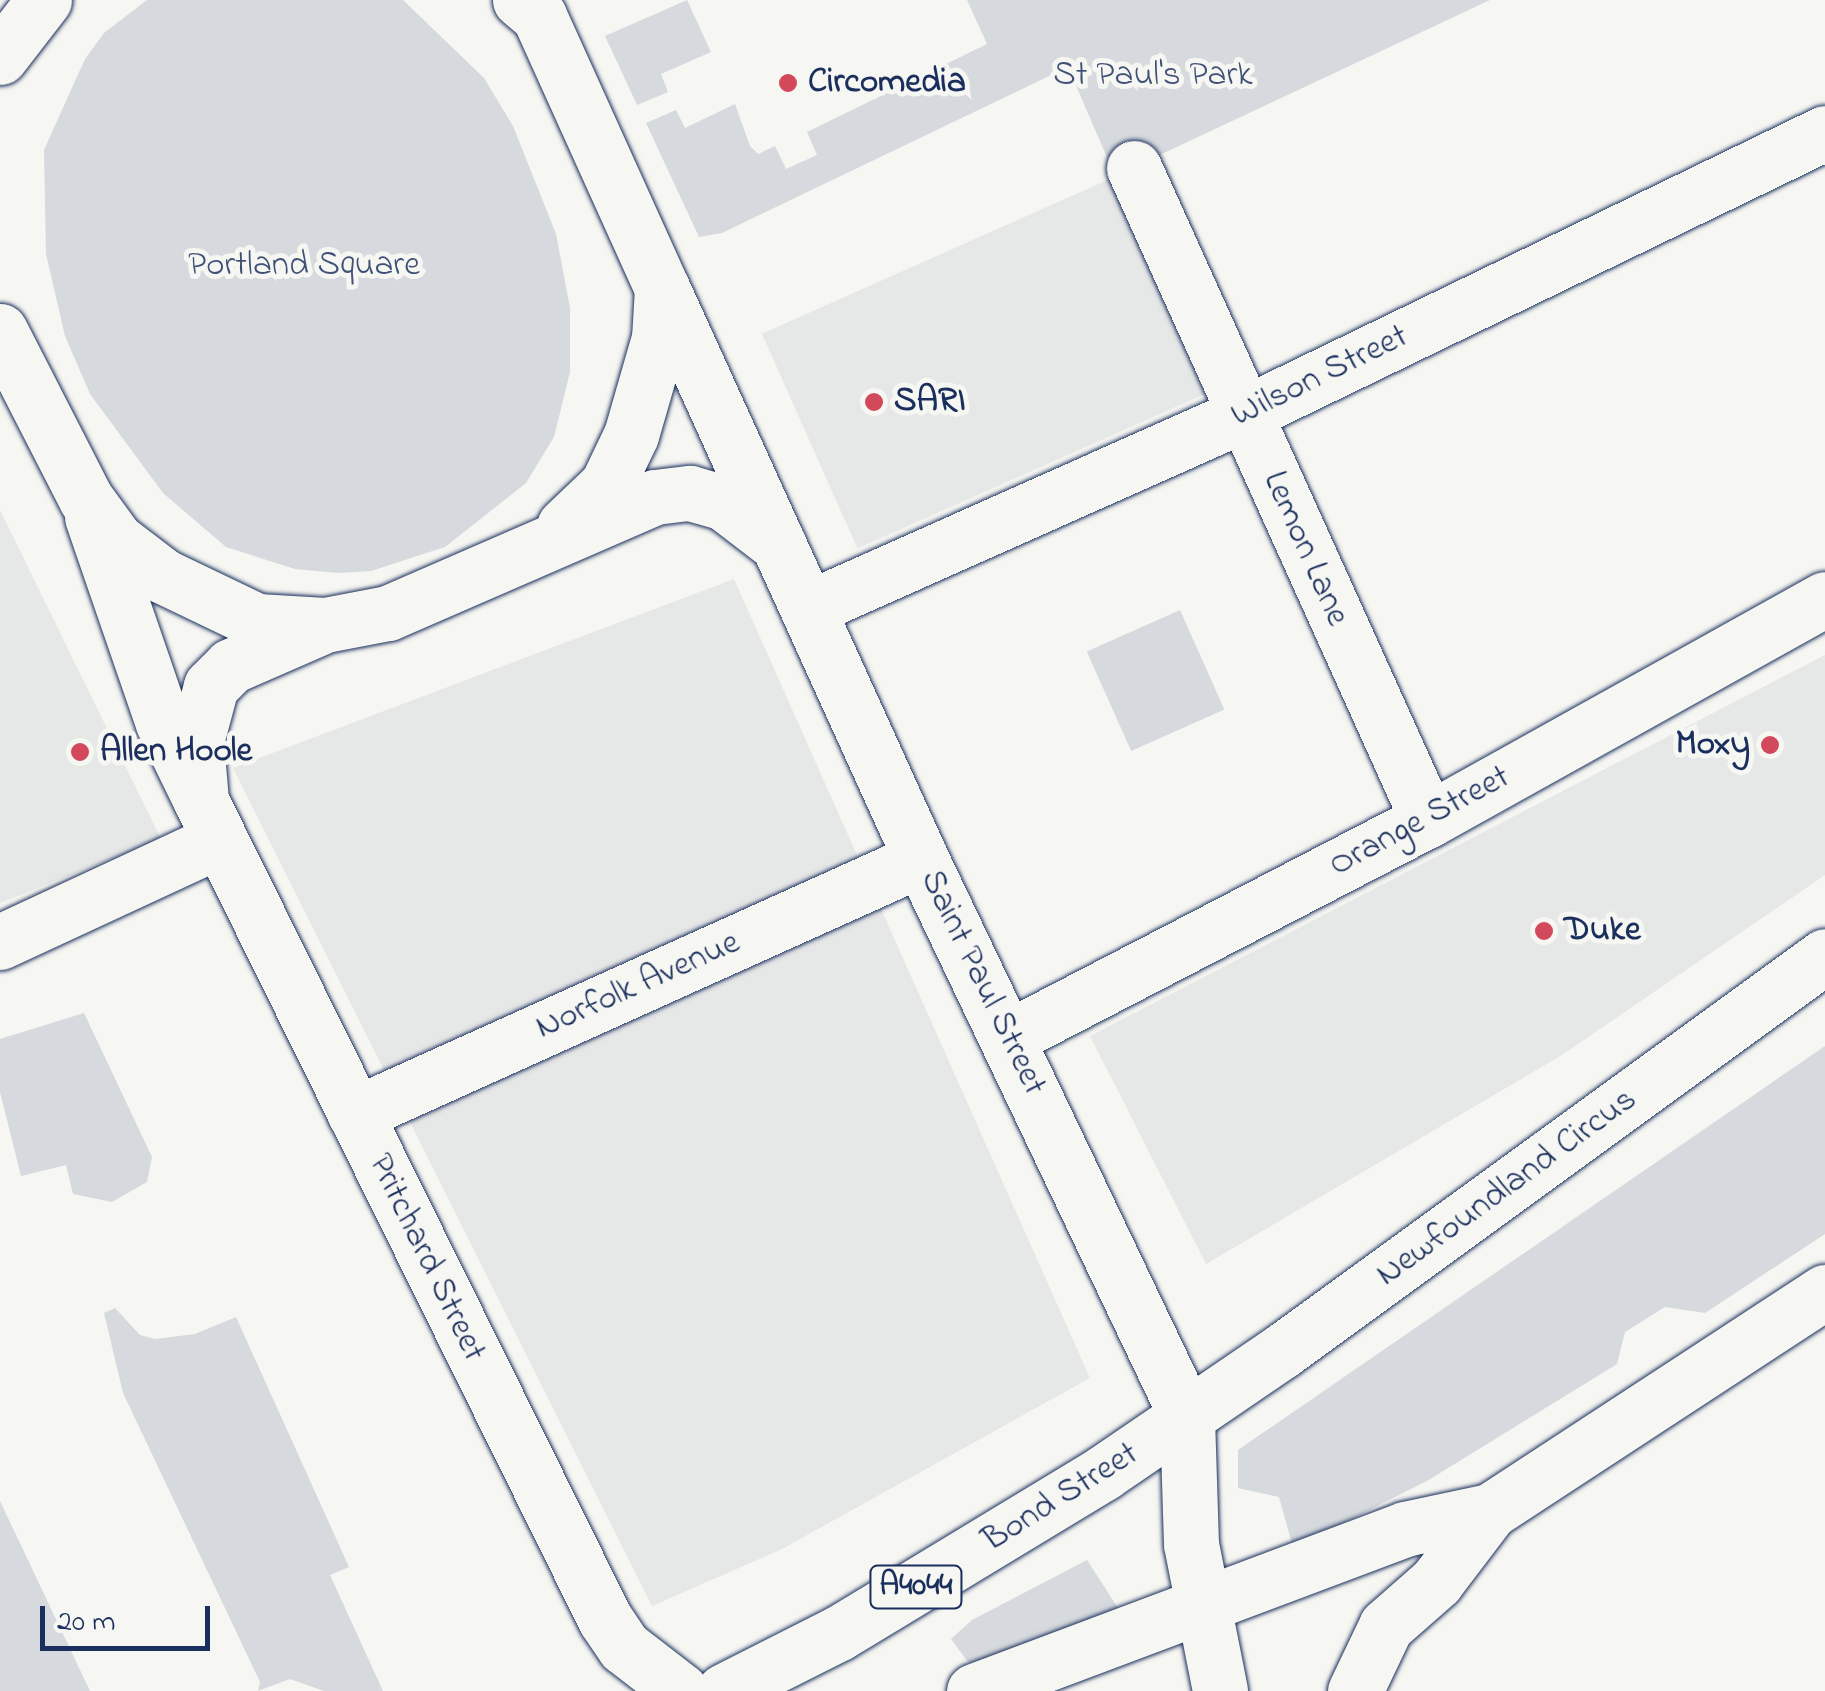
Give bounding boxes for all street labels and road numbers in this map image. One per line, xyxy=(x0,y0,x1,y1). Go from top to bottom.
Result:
street label: Wilson Street xyxy=(1225,316,1415,438)
street label: Lemon Lane xyxy=(1252,465,1358,633)
street label: Orange Street xyxy=(1323,757,1517,887)
street label: Saint Paul Street xyxy=(909,864,1055,1102)
street label: Norfolk Avenue xyxy=(530,922,746,1050)
street label: Newfoundland Circus xyxy=(1369,1079,1645,1297)
street label: Pritchard Street xyxy=(358,1147,494,1369)
street label: Bond Street xyxy=(975,1434,1147,1562)
road number: A4044 xyxy=(868,1560,964,1614)

